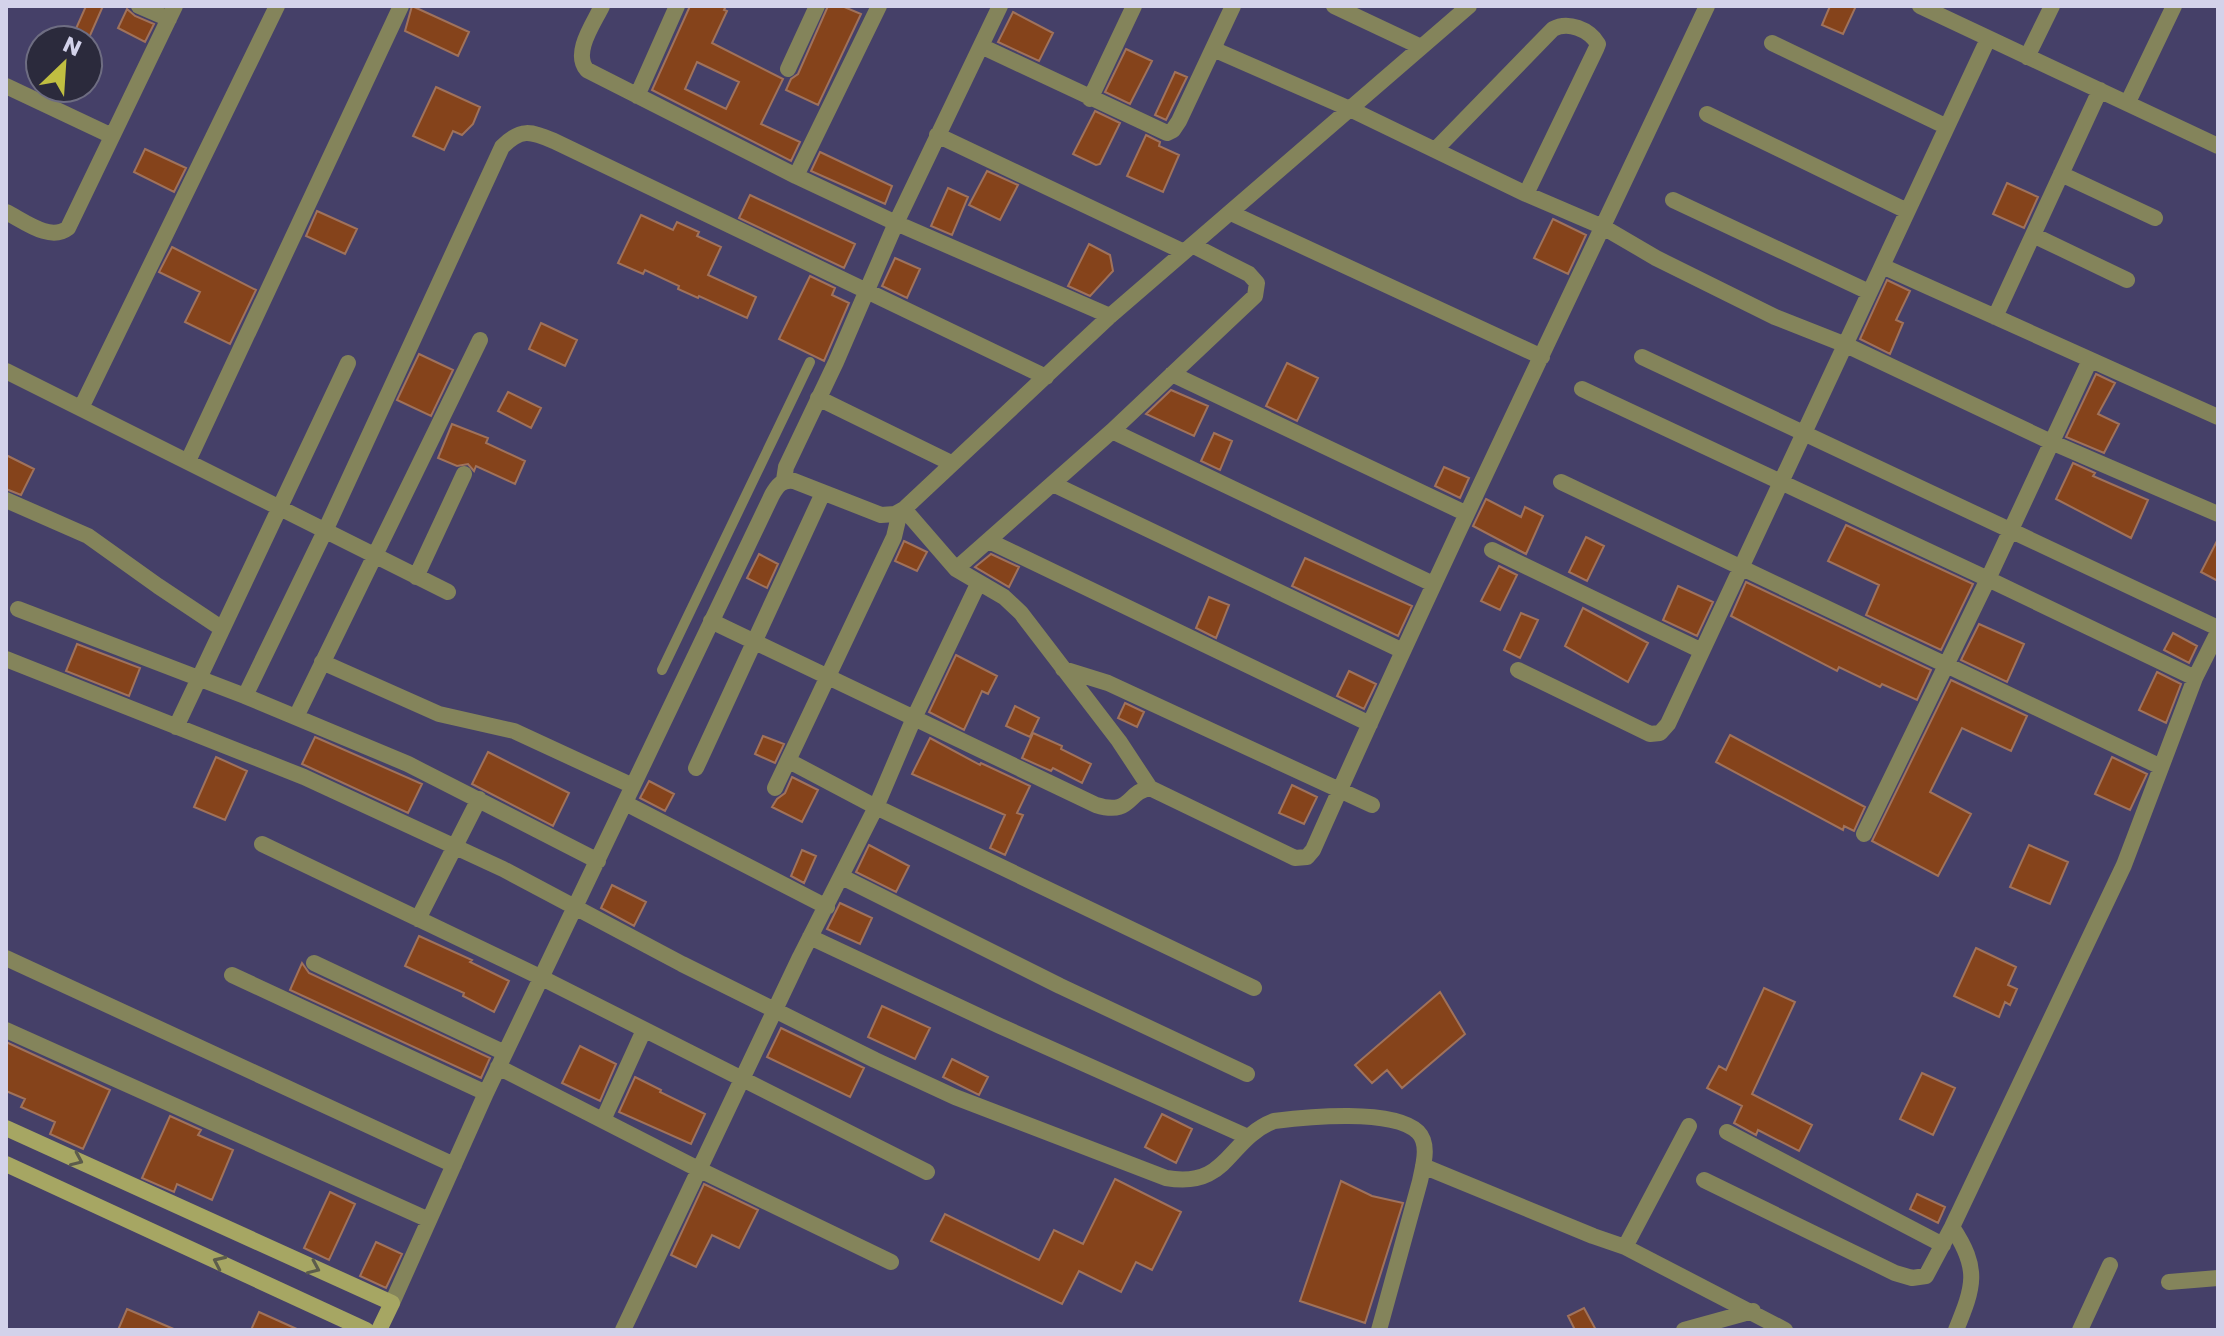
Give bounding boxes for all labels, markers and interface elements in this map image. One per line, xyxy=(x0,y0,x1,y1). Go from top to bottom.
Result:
north arrow xyxy=(24,24,104,104)
text: N xyxy=(58,29,86,64)
one-way arrow xyxy=(69,1151,83,1167)
one-way arrow xyxy=(213,1256,228,1272)
one-way arrow xyxy=(306,1258,320,1274)

